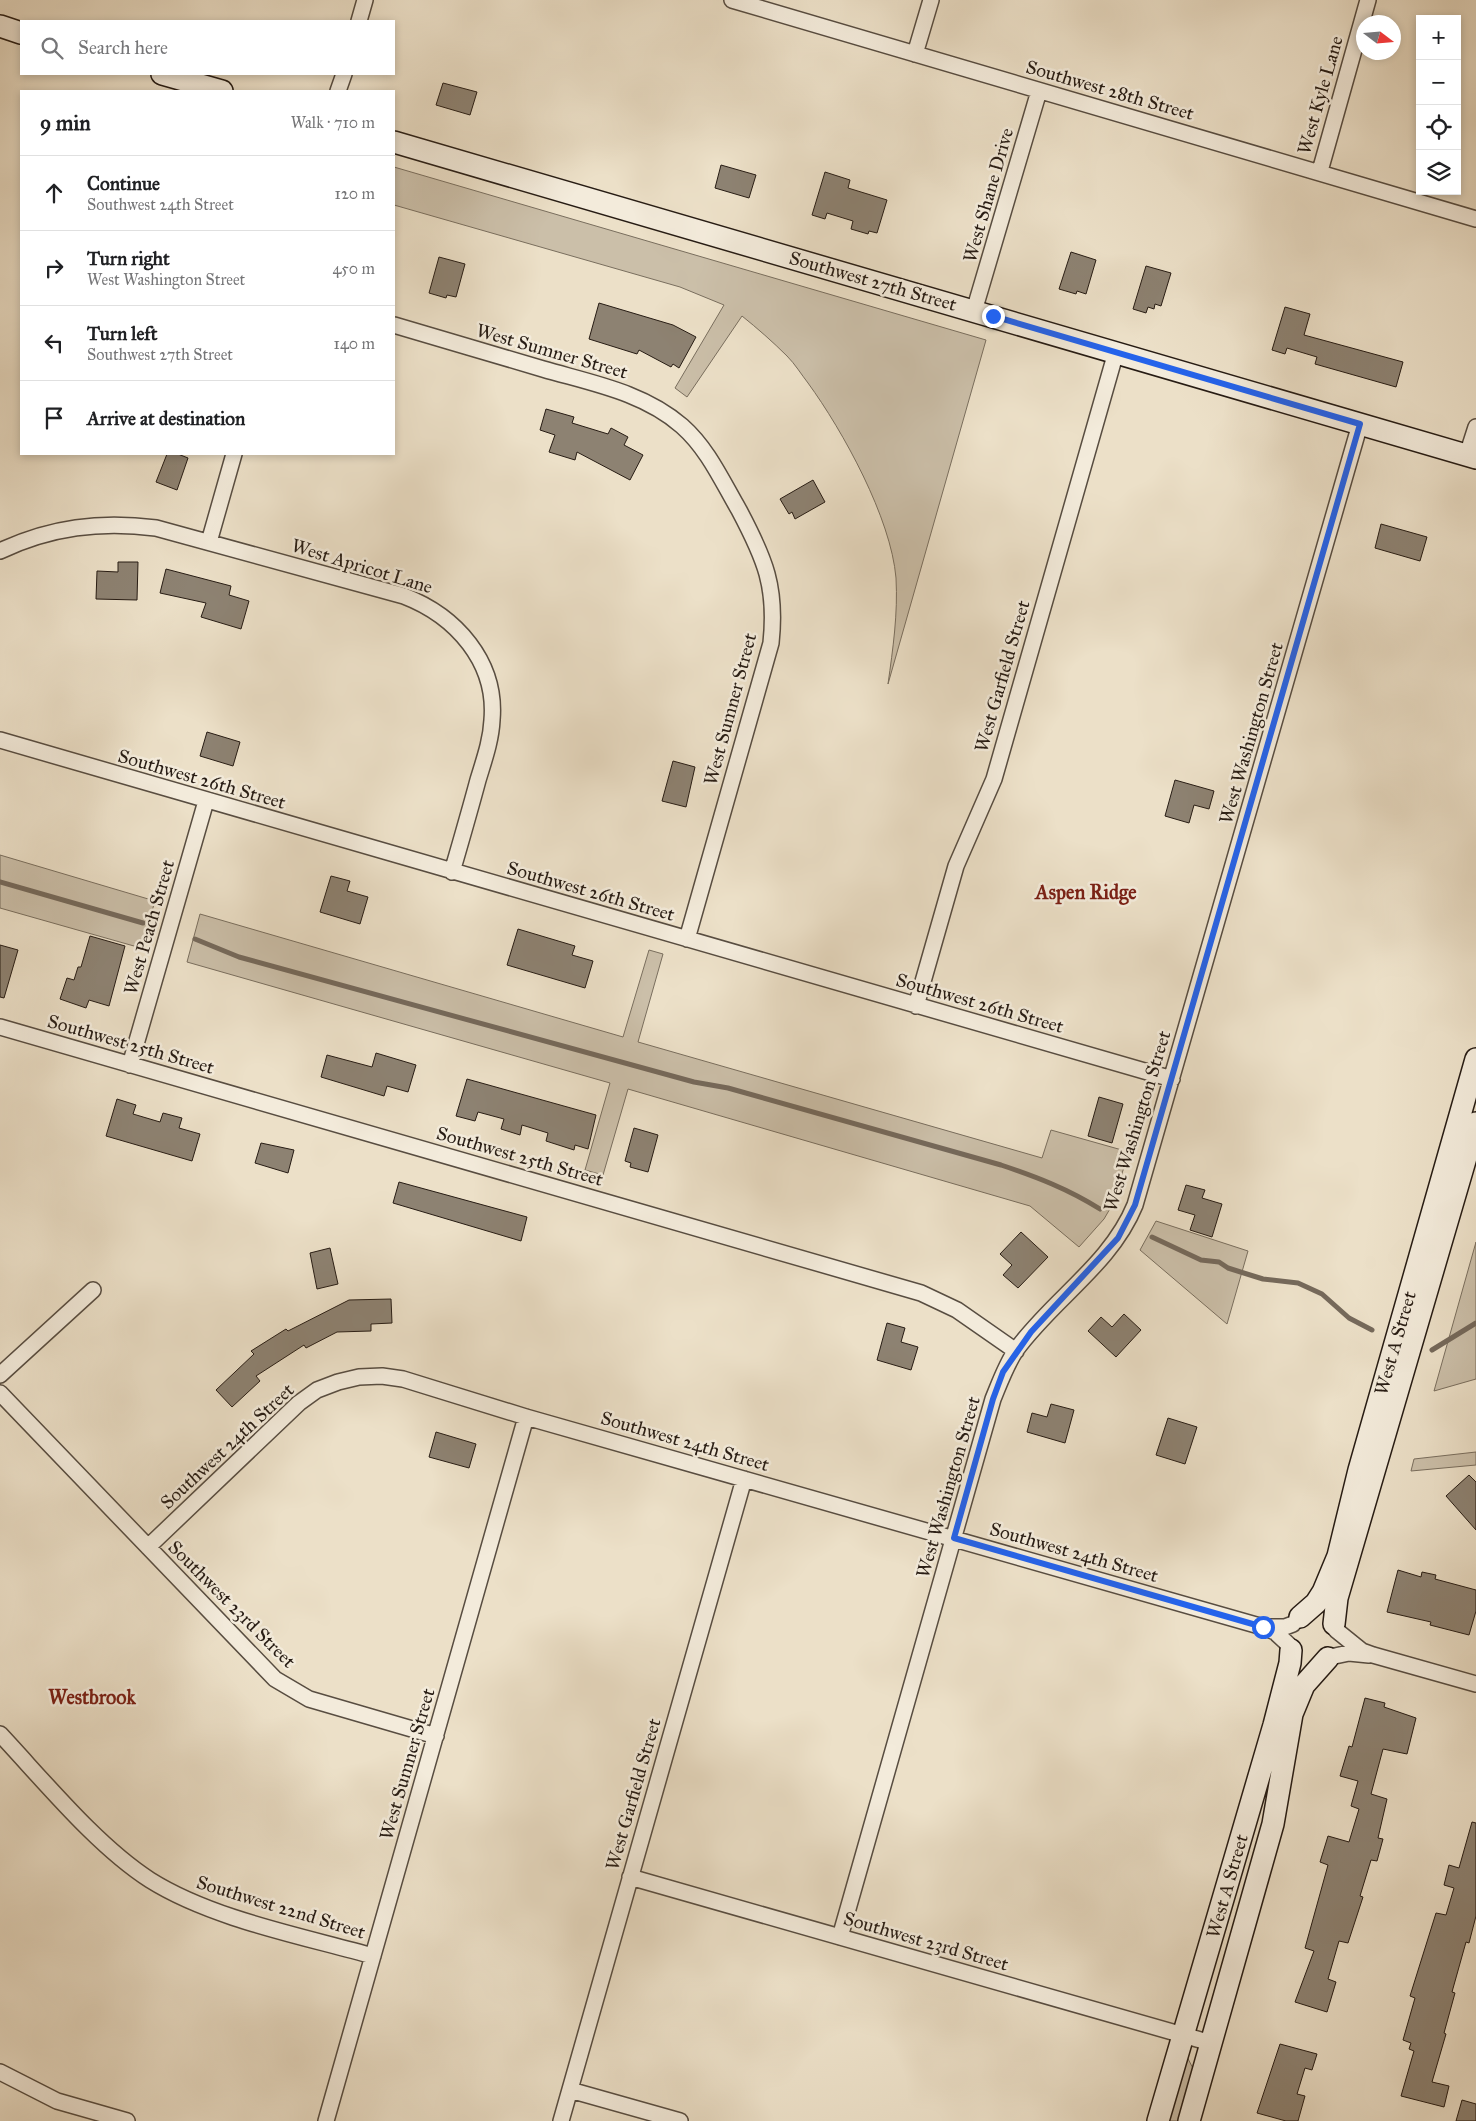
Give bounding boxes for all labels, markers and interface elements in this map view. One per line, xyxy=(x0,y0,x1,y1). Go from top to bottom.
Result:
north arrow xyxy=(1356,15,1401,60)
map controls xyxy=(1416,15,1461,195)
button: + xyxy=(1416,15,1461,60)
search box xyxy=(20,20,395,75)
street label: West Kyle Lane xyxy=(1292,33,1348,157)
icon: search xyxy=(38,34,66,62)
text: Search here xyxy=(78,36,168,59)
street label: Southwest 28th Street xyxy=(1023,55,1197,125)
button: − xyxy=(1416,60,1461,105)
button: locate xyxy=(1416,105,1461,150)
text: 9 min xyxy=(40,110,91,136)
text: Walk · 710 m xyxy=(291,113,375,132)
street label: West Shane Drive xyxy=(958,125,1018,265)
button: layers xyxy=(1416,150,1461,195)
text: Continue xyxy=(87,172,160,195)
icon: ahead xyxy=(40,179,68,207)
text: 120 m xyxy=(335,184,375,203)
text: Southwest 24th Street xyxy=(87,195,234,214)
street label: Southwest 27th Street xyxy=(787,246,960,316)
text: Turn right xyxy=(87,247,170,270)
icon: right xyxy=(40,254,68,282)
text: 450 m xyxy=(332,259,375,278)
text: West Washington Street xyxy=(87,270,245,289)
route end xyxy=(982,305,1005,328)
street label: West Sumner Street xyxy=(474,318,631,384)
text: Turn left xyxy=(87,322,157,345)
icon: left xyxy=(40,329,68,357)
text: 140 m xyxy=(334,334,375,353)
text: Southwest 27th Street xyxy=(87,345,233,364)
icon: arrive xyxy=(40,404,68,432)
text: Arrive at destination xyxy=(87,407,245,430)
street label: West Apricot Lane xyxy=(289,534,435,598)
street label: West Garfield Street xyxy=(969,597,1035,755)
street label: West Sumner Street xyxy=(699,630,761,788)
street label: West Washington Street xyxy=(1214,639,1289,827)
street label: Southwest 26th Street xyxy=(115,744,289,814)
street label: Southwest 26th Street xyxy=(504,856,678,926)
street label: West Peach Street xyxy=(119,857,179,997)
district label: Aspen Ridge xyxy=(1033,880,1137,905)
street label: Southwest 26th Street xyxy=(893,968,1067,1038)
street label: Southwest 25th Street xyxy=(45,1009,217,1079)
street label: West Washington Street xyxy=(1099,1028,1177,1215)
street label: Southwest 25th Street xyxy=(434,1121,606,1191)
street label: West A Street xyxy=(1369,1288,1421,1398)
street label: Southwest 24th Street xyxy=(155,1378,299,1514)
street label: West Washington Street xyxy=(911,1393,986,1581)
street label: Southwest 24th Street xyxy=(598,1406,772,1476)
street label: Southwest 24th Street xyxy=(987,1517,1161,1587)
street label: Southwest 23rd Street xyxy=(164,1536,301,1673)
route start xyxy=(1252,1616,1275,1639)
district label: Westbrook xyxy=(48,1685,136,1709)
street label: West Sumner Street xyxy=(374,1685,440,1842)
street label: West Garfield Street xyxy=(600,1715,666,1873)
street label: West A Street xyxy=(1201,1831,1253,1941)
street label: Southwest 22nd Street xyxy=(194,1870,369,1944)
street label: Southwest 23rd Street xyxy=(841,1906,1011,1976)

